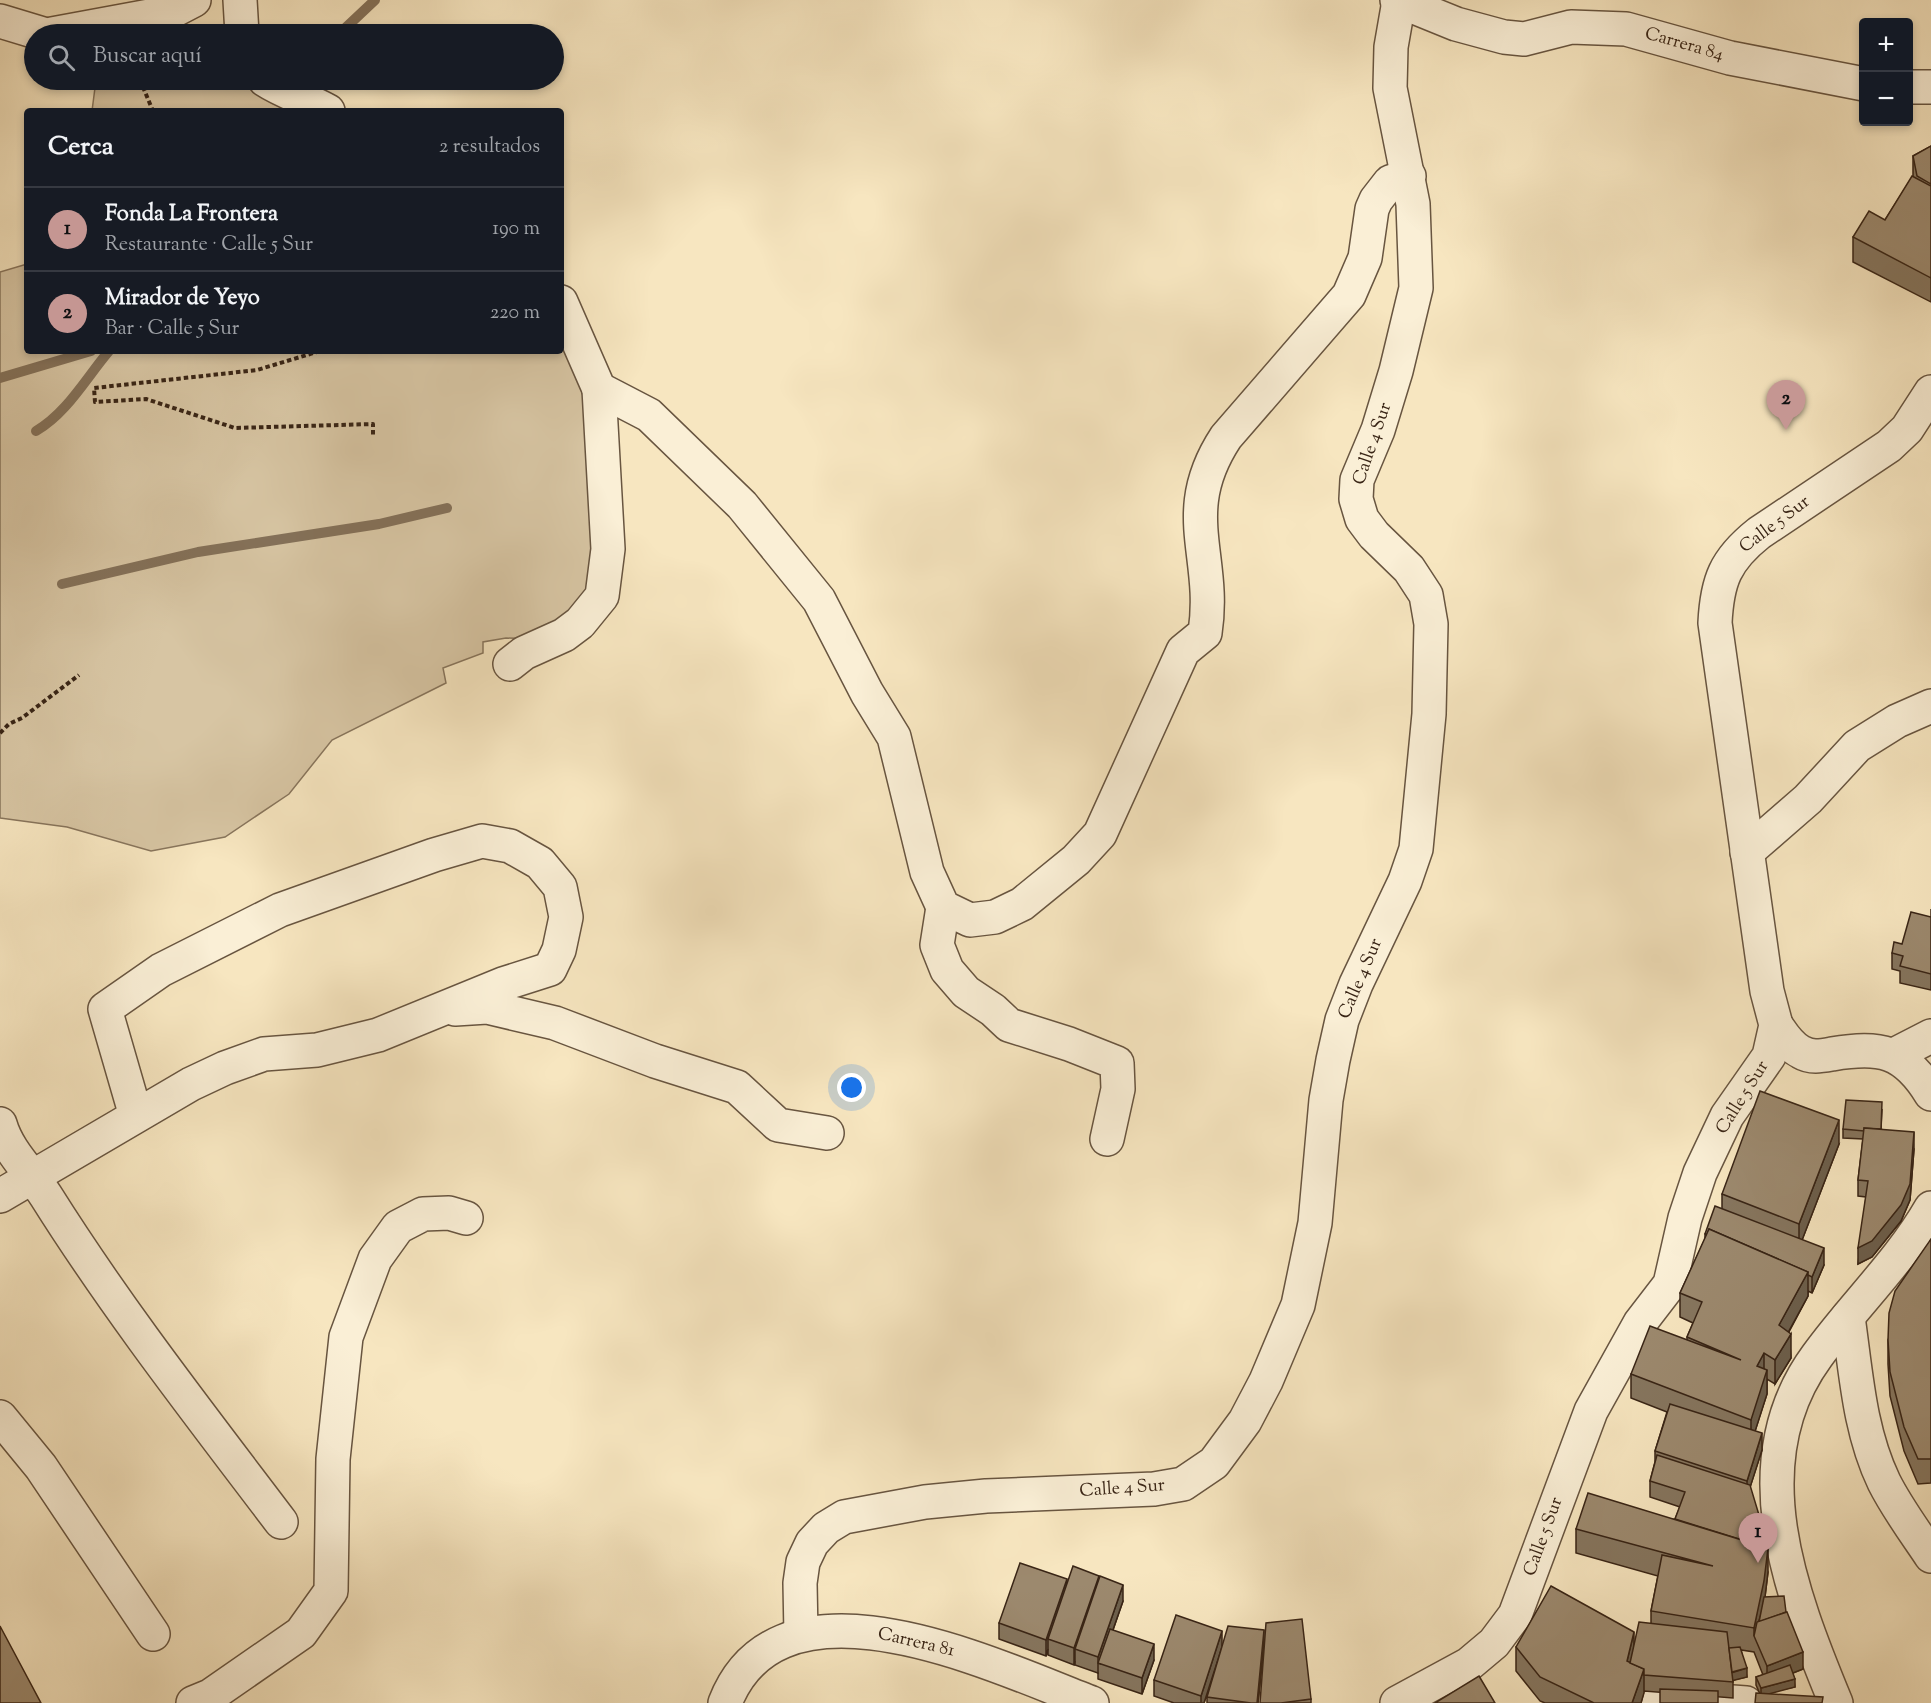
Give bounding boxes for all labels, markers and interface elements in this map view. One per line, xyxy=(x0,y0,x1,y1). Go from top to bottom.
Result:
map controls xyxy=(1859,18,1913,126)
button: + xyxy=(1859,18,1913,72)
street label: Carrera 84 xyxy=(1642,21,1726,69)
search box xyxy=(24,24,564,90)
icon: search xyxy=(45,41,78,74)
text: Buscar aquí xyxy=(93,41,202,73)
button: − xyxy=(1859,72,1913,126)
text: Cerca xyxy=(48,129,114,166)
text: 2 resultados xyxy=(439,133,540,162)
text: Fonda La Frontera xyxy=(105,199,278,231)
text: 1 xyxy=(64,215,71,244)
text: 190 m xyxy=(492,215,540,244)
text: Restaurante · Calle 5 Sur xyxy=(105,231,313,260)
text: Mirador de Yeyo xyxy=(105,283,260,315)
text: 2 xyxy=(63,299,72,328)
text: 220 m xyxy=(490,299,540,328)
text: Bar · Calle 5 Sur xyxy=(105,315,239,344)
pin: 2 xyxy=(1766,380,1806,430)
street label: Calle 4 Sur xyxy=(1347,399,1399,489)
street label: Calle 5 Sur xyxy=(1734,490,1816,560)
street label: Calle 4 Sur xyxy=(1332,934,1390,1023)
street label: Calle 5 Sur xyxy=(1710,1056,1776,1140)
your location xyxy=(837,1073,866,1102)
street label: Calle 4 Sur xyxy=(1078,1473,1166,1505)
street label: Calle 5 Sur xyxy=(1518,1494,1570,1580)
pin: 1 xyxy=(1738,1514,1778,1563)
street label: Carrera 81 xyxy=(875,1622,957,1664)

